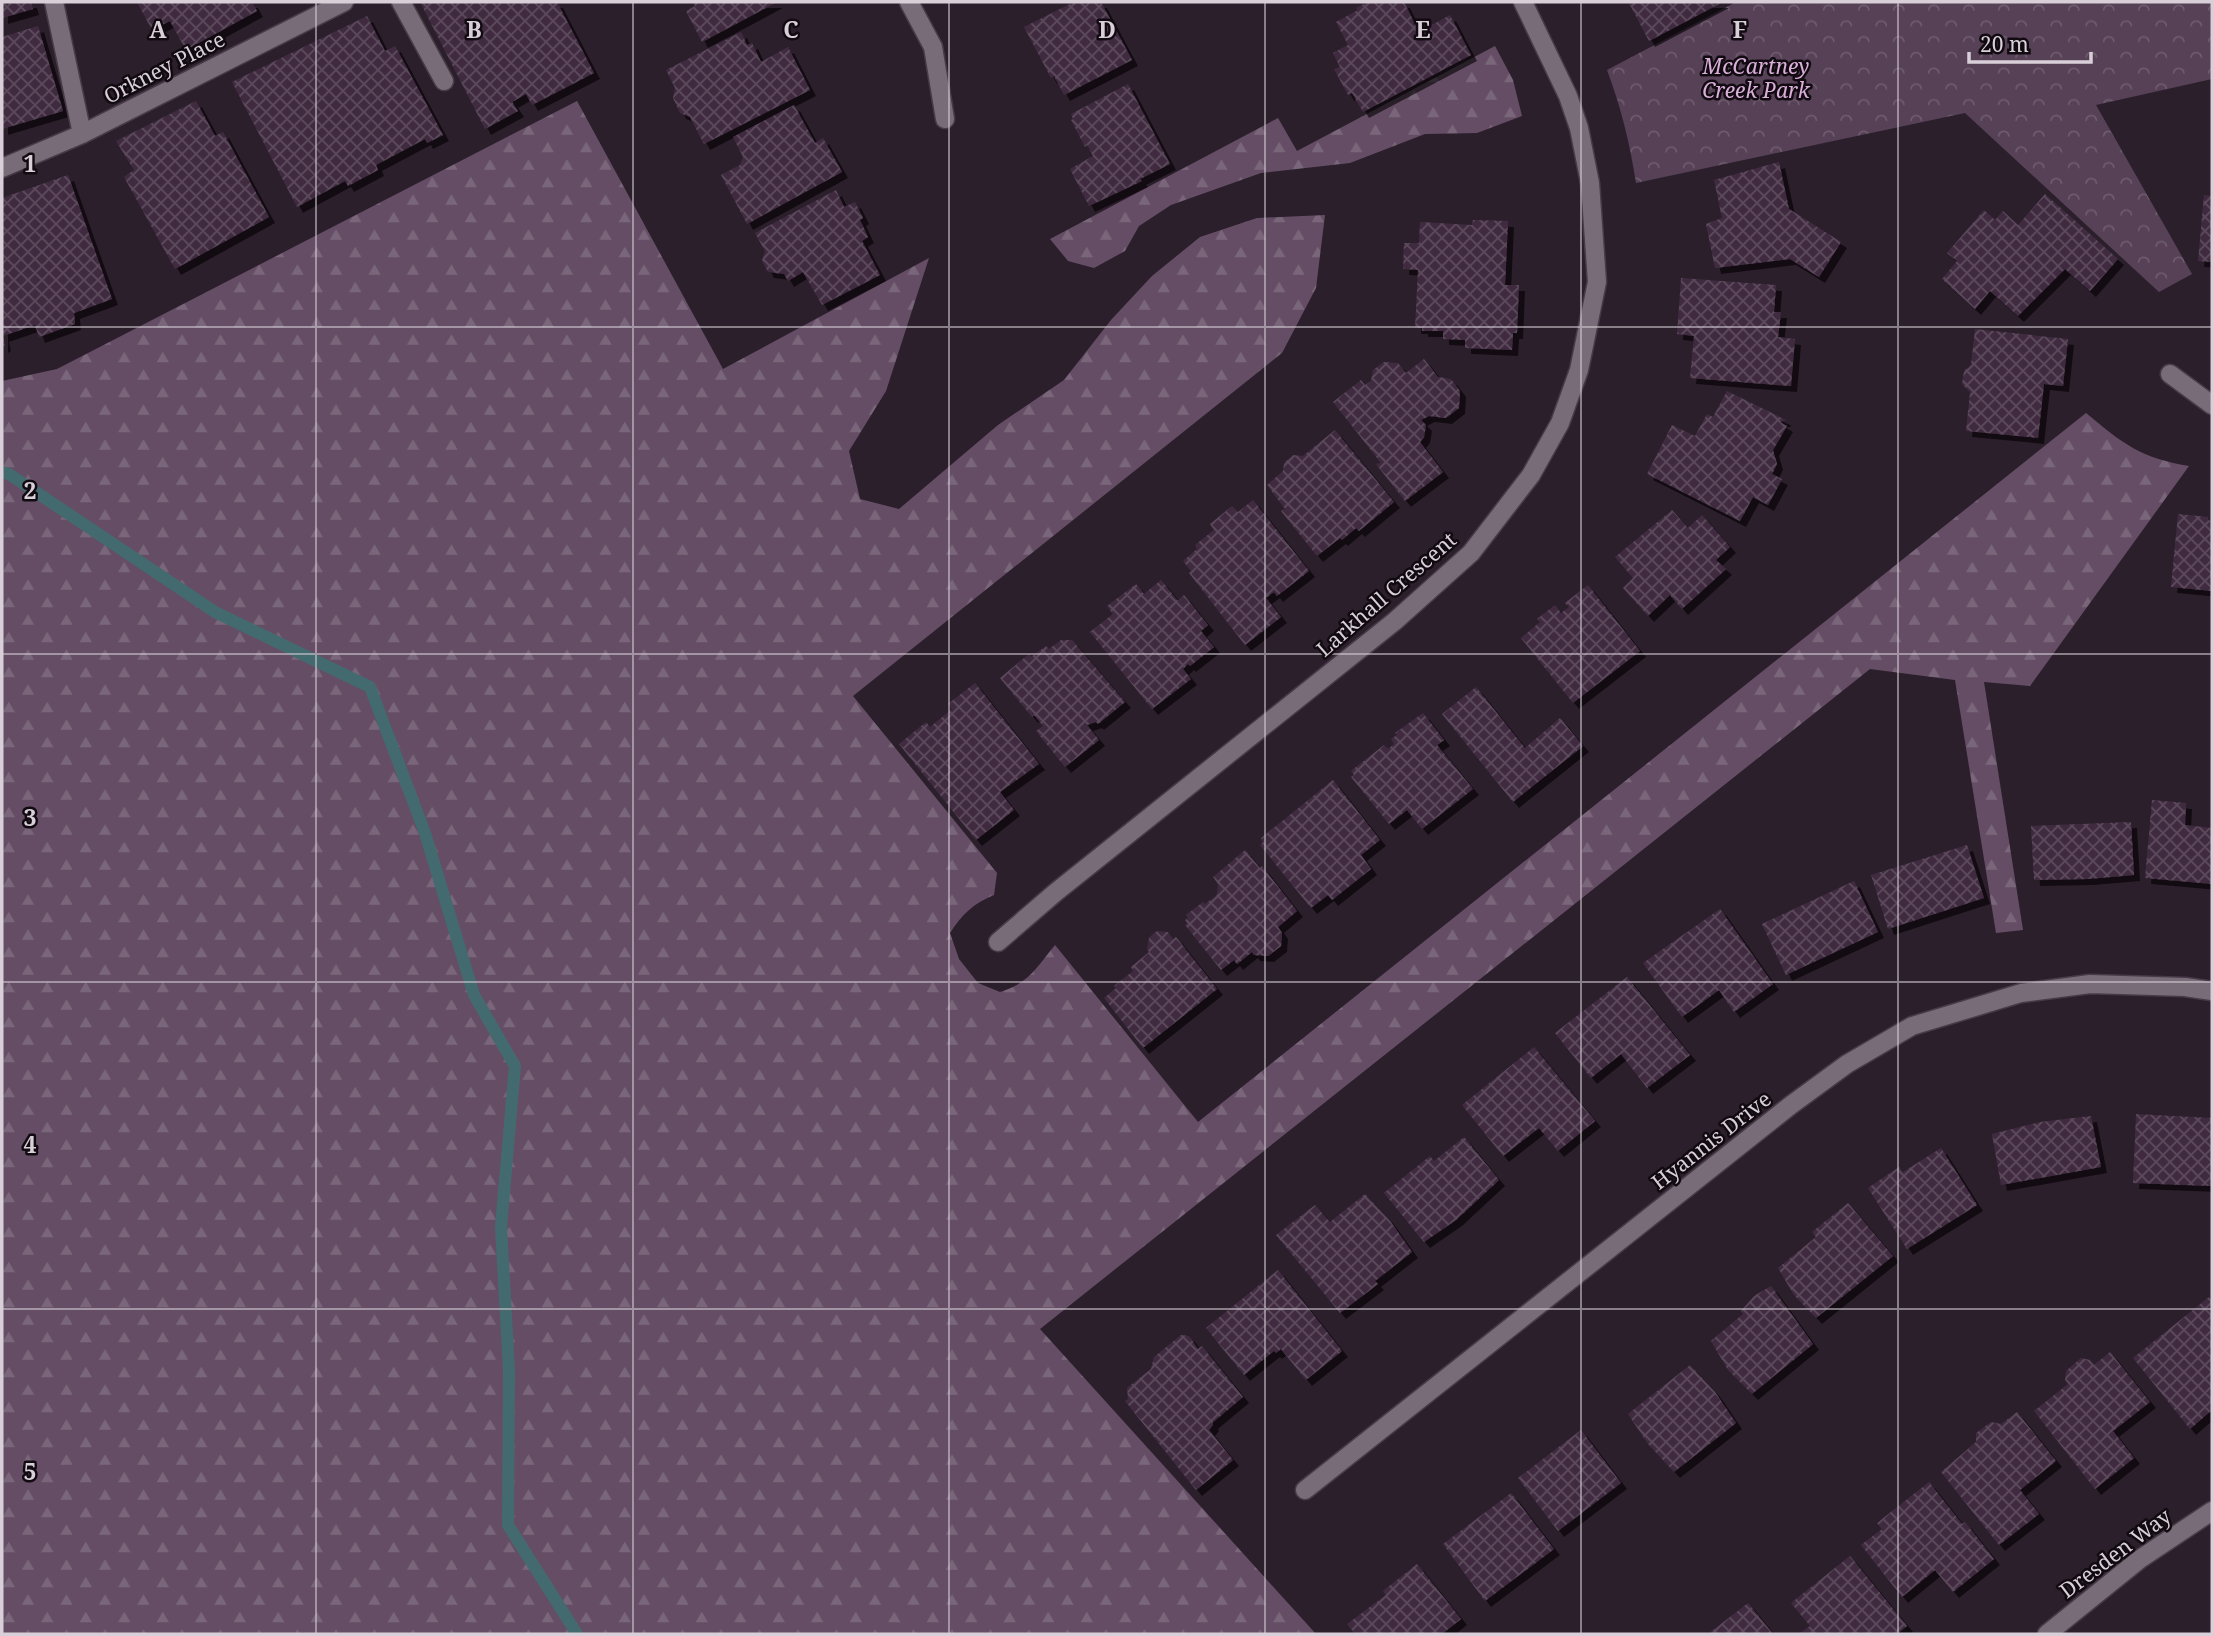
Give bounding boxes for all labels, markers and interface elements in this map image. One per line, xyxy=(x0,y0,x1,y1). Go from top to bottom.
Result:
text: A xyxy=(149,13,167,45)
text: B xyxy=(466,13,482,45)
text: C xyxy=(783,13,799,45)
text: D xyxy=(1098,13,1116,45)
text: E xyxy=(1415,13,1431,45)
text: F xyxy=(1733,13,1747,45)
scale bar xyxy=(1969,21,2092,65)
street label: Orkney Place xyxy=(99,24,229,110)
text: 20 m xyxy=(1980,30,2029,58)
park label: McCartney Creek Park xyxy=(1702,52,1811,104)
text: 1 xyxy=(24,147,37,179)
text: 2 xyxy=(24,474,37,506)
street label: Larkhall Crescent xyxy=(1310,525,1462,663)
text: 3 xyxy=(24,801,37,833)
street label: Hyannis Drive xyxy=(1646,1085,1776,1195)
text: 4 xyxy=(24,1128,37,1160)
text: 5 xyxy=(24,1455,37,1487)
street label: Dresden Way xyxy=(2054,1502,2177,1604)

